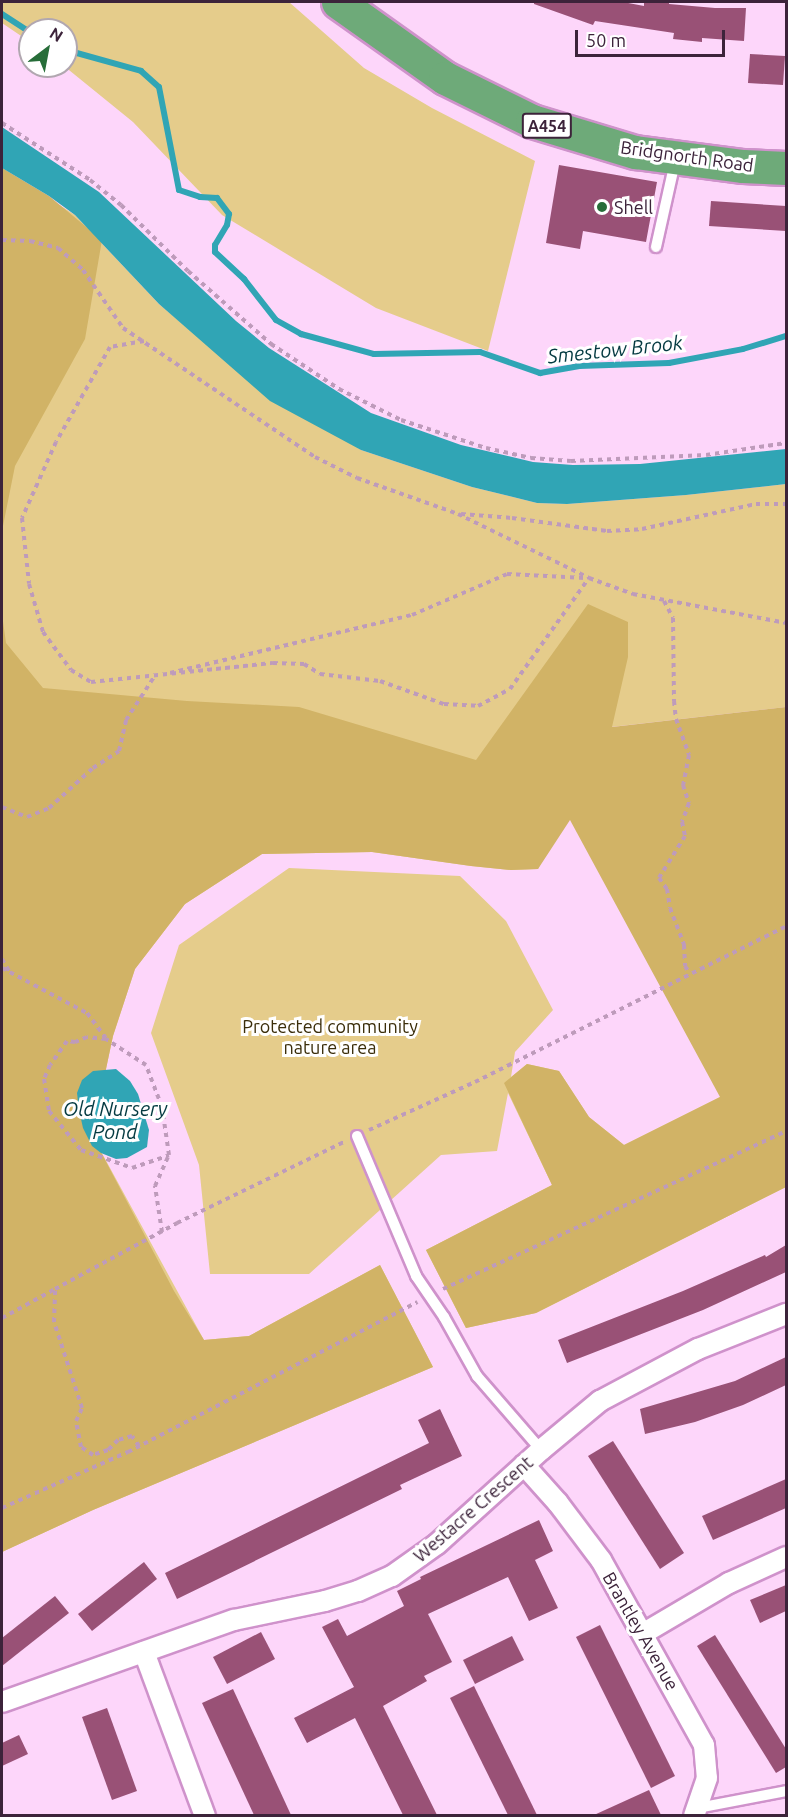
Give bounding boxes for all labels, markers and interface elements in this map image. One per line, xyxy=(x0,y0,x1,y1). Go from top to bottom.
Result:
north arrow xyxy=(18,18,78,78)
scale bar xyxy=(578,18,728,56)
text: N xyxy=(47,24,66,45)
text: 50 m xyxy=(586,30,626,50)
road number: A454 xyxy=(522,113,572,139)
street label: Bridgnorth Road xyxy=(619,136,755,176)
place label: Shell xyxy=(614,196,653,218)
marker: Shell xyxy=(595,200,609,214)
water label: Smestow Brook xyxy=(546,330,684,368)
park label: Protected community nature area xyxy=(242,1016,418,1058)
water label: Old Nursery Pond xyxy=(63,1097,167,1144)
street label: Westacre Crescent xyxy=(409,1451,537,1567)
street label: Brantley Avenue xyxy=(598,1568,684,1694)

